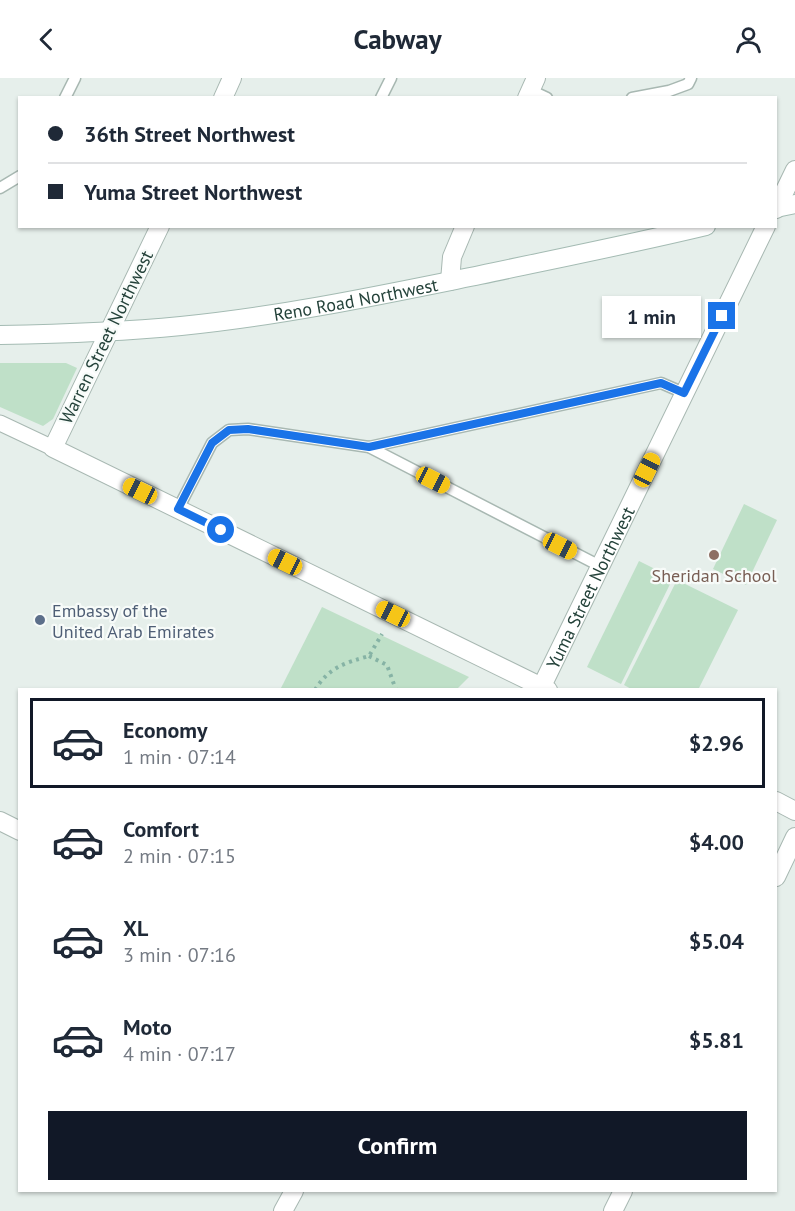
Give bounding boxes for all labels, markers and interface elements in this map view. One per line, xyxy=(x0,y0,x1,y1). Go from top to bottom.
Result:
text: Cabway xyxy=(353,22,442,56)
icon: back xyxy=(30,23,63,56)
icon: person xyxy=(732,23,765,56)
text: 36th Street Northwest xyxy=(84,120,295,148)
text: Yuma Street Northwest xyxy=(84,178,302,206)
street label: Warren Street Northwest xyxy=(54,247,158,427)
street label: Reno Road Northwest xyxy=(272,272,440,325)
callout: 1 min xyxy=(602,295,701,337)
route end xyxy=(708,302,735,329)
text: 1 min xyxy=(627,304,676,330)
car xyxy=(631,450,663,490)
car xyxy=(413,464,453,496)
car xyxy=(120,475,160,507)
street label: Yuma Street Northwest xyxy=(541,502,639,673)
route start xyxy=(207,516,234,543)
car xyxy=(540,530,580,562)
car xyxy=(265,546,305,578)
marker: Sheridan School xyxy=(707,548,721,562)
place label: Sheridan School xyxy=(652,564,777,587)
car xyxy=(373,598,413,630)
place label: Embassy of the United Arab Emirates xyxy=(52,599,214,643)
marker: Embassy of the United Arab Emirates xyxy=(33,613,47,627)
icon: car xyxy=(51,716,105,770)
text: Economy xyxy=(123,716,207,744)
text: $2.96 xyxy=(689,729,744,757)
text: 1 min · 07:14 xyxy=(123,744,236,770)
icon: car xyxy=(51,815,105,869)
text: Comfort xyxy=(123,815,199,843)
text: $4.00 xyxy=(689,828,744,856)
text: 2 min · 07:15 xyxy=(123,843,236,869)
icon: car xyxy=(51,914,105,968)
text: XL xyxy=(123,914,148,942)
text: $5.04 xyxy=(689,927,744,955)
text: 3 min · 07:16 xyxy=(123,942,236,968)
icon: car xyxy=(51,1013,105,1067)
text: Moto xyxy=(123,1013,172,1041)
text: $5.81 xyxy=(689,1026,744,1054)
text: 4 min · 07:17 xyxy=(123,1041,236,1067)
button: Confirm xyxy=(48,1111,747,1180)

